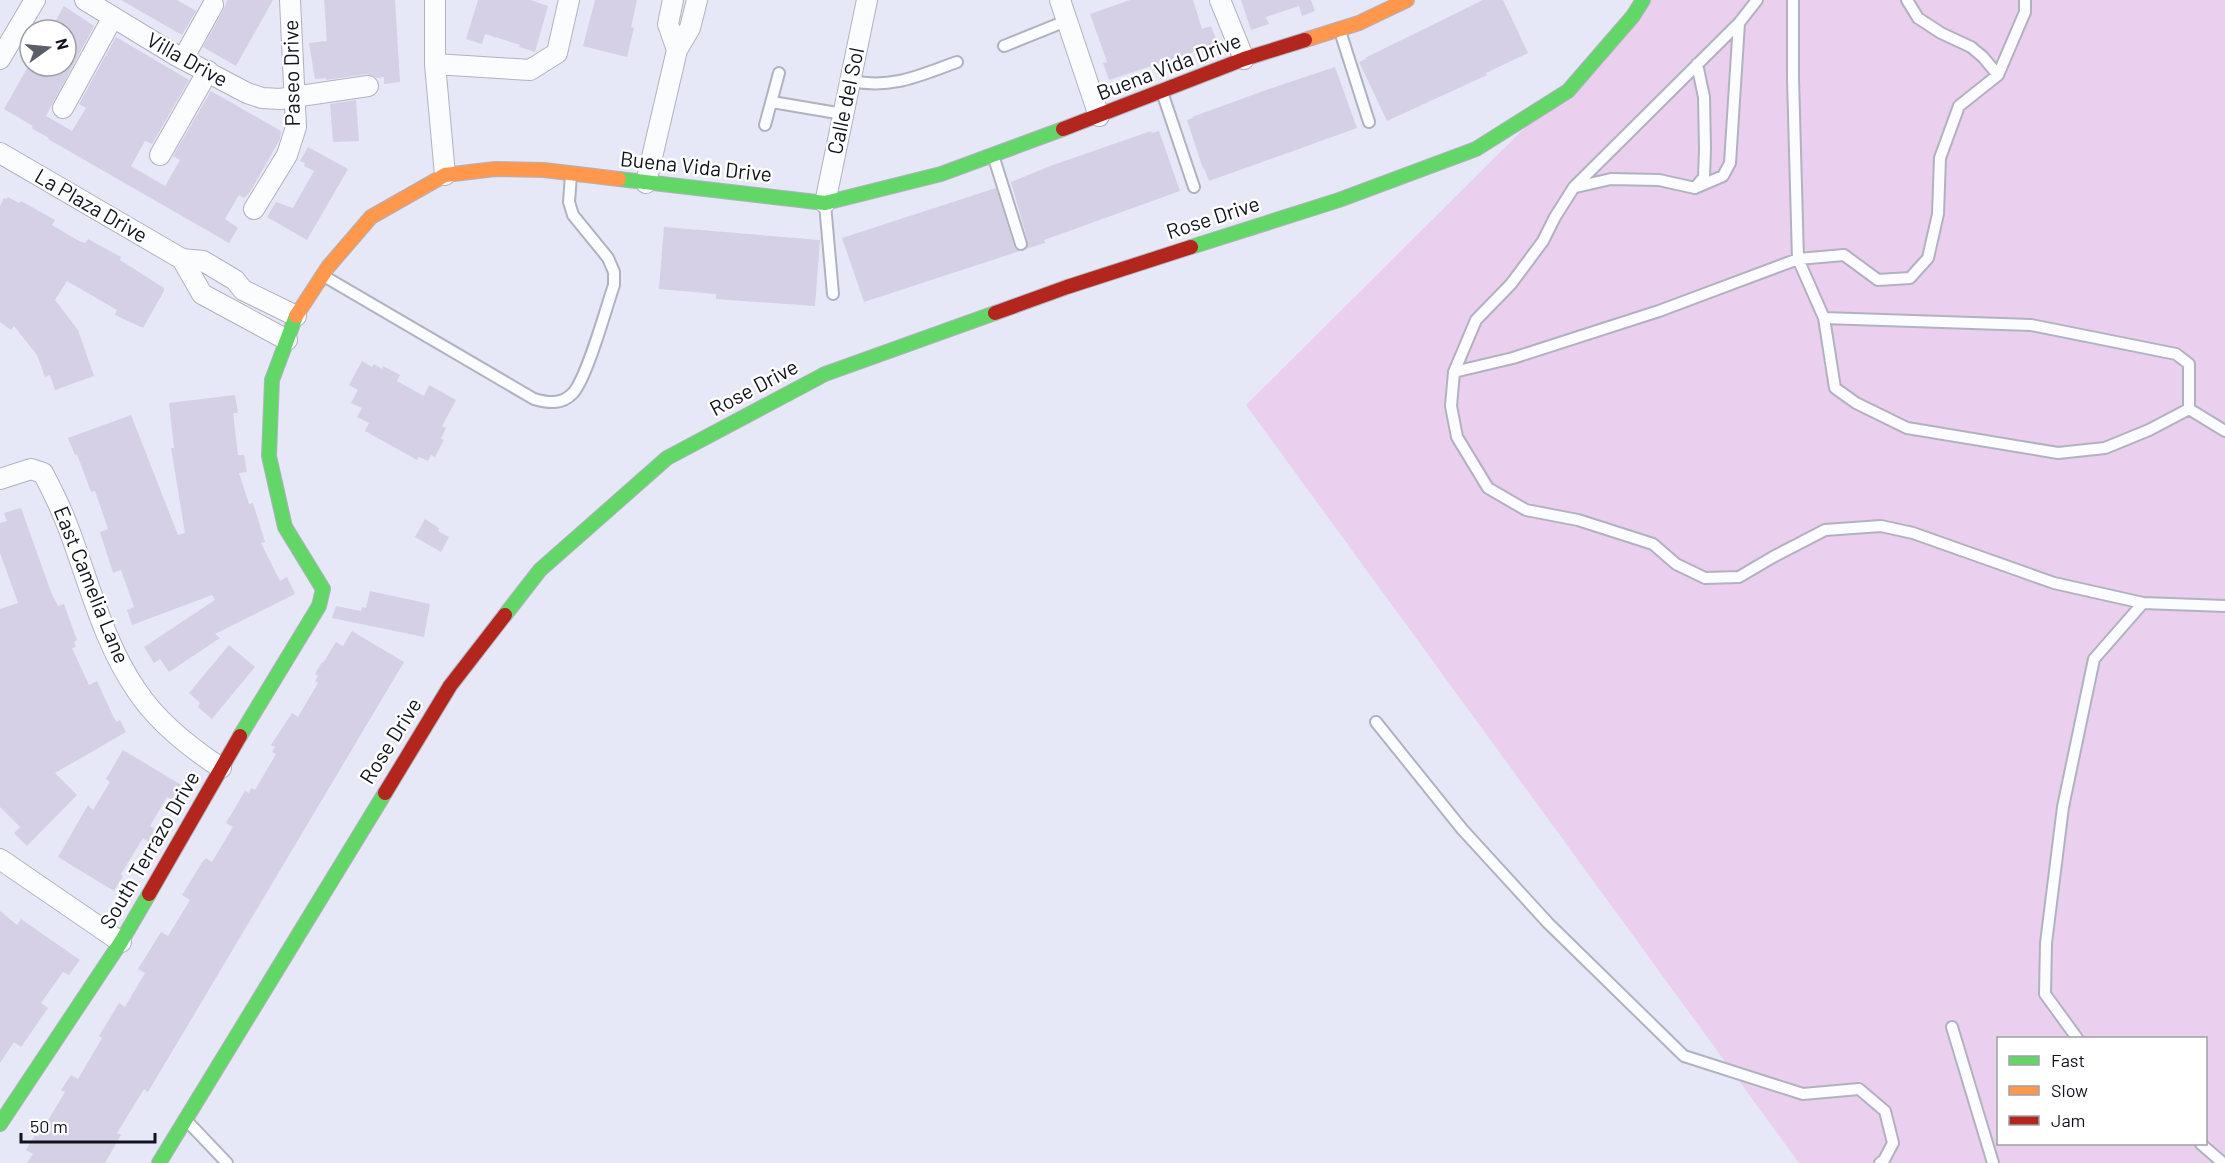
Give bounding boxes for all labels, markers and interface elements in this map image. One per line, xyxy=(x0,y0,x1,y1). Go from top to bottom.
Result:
north arrow xyxy=(18,18,78,78)
street label: Paseo Drive xyxy=(277,19,304,127)
street label: Villa Drive xyxy=(143,26,233,91)
street label: Buena Vida Drive xyxy=(1093,27,1244,105)
text: N xyxy=(52,36,74,52)
street label: Calle del Sol xyxy=(821,45,868,156)
street label: Buena Vida Drive xyxy=(619,145,773,186)
street label: La Plaza Drive xyxy=(31,162,153,247)
street label: Rose Drive xyxy=(1163,190,1262,243)
street label: Rose Drive xyxy=(705,353,802,420)
street label: East Camelia Lane xyxy=(49,502,135,667)
street label: Rose Drive xyxy=(354,693,426,788)
street label: South Terrazo Drive xyxy=(93,766,204,932)
legend xyxy=(1997,1037,2207,1145)
text: Fast xyxy=(2051,1049,2085,1071)
text: Slow xyxy=(2051,1079,2088,1101)
scale bar xyxy=(21,1106,154,1144)
text: Jam xyxy=(2051,1109,2085,1131)
text: 50 m xyxy=(30,1115,68,1137)

